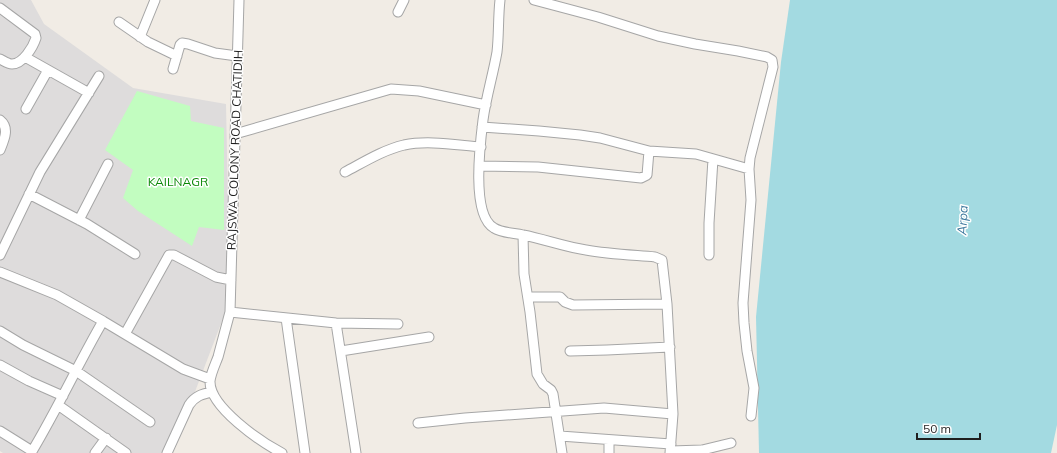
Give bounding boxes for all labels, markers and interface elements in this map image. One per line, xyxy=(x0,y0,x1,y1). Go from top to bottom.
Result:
street label: RAJSWA COLONY ROAD CHATIDIH xyxy=(224,50,245,250)
park label: KAILNAGR xyxy=(148,174,208,189)
water label: Arpa xyxy=(953,204,971,236)
scale bar xyxy=(917,415,980,441)
text: 50 m xyxy=(923,421,951,436)

